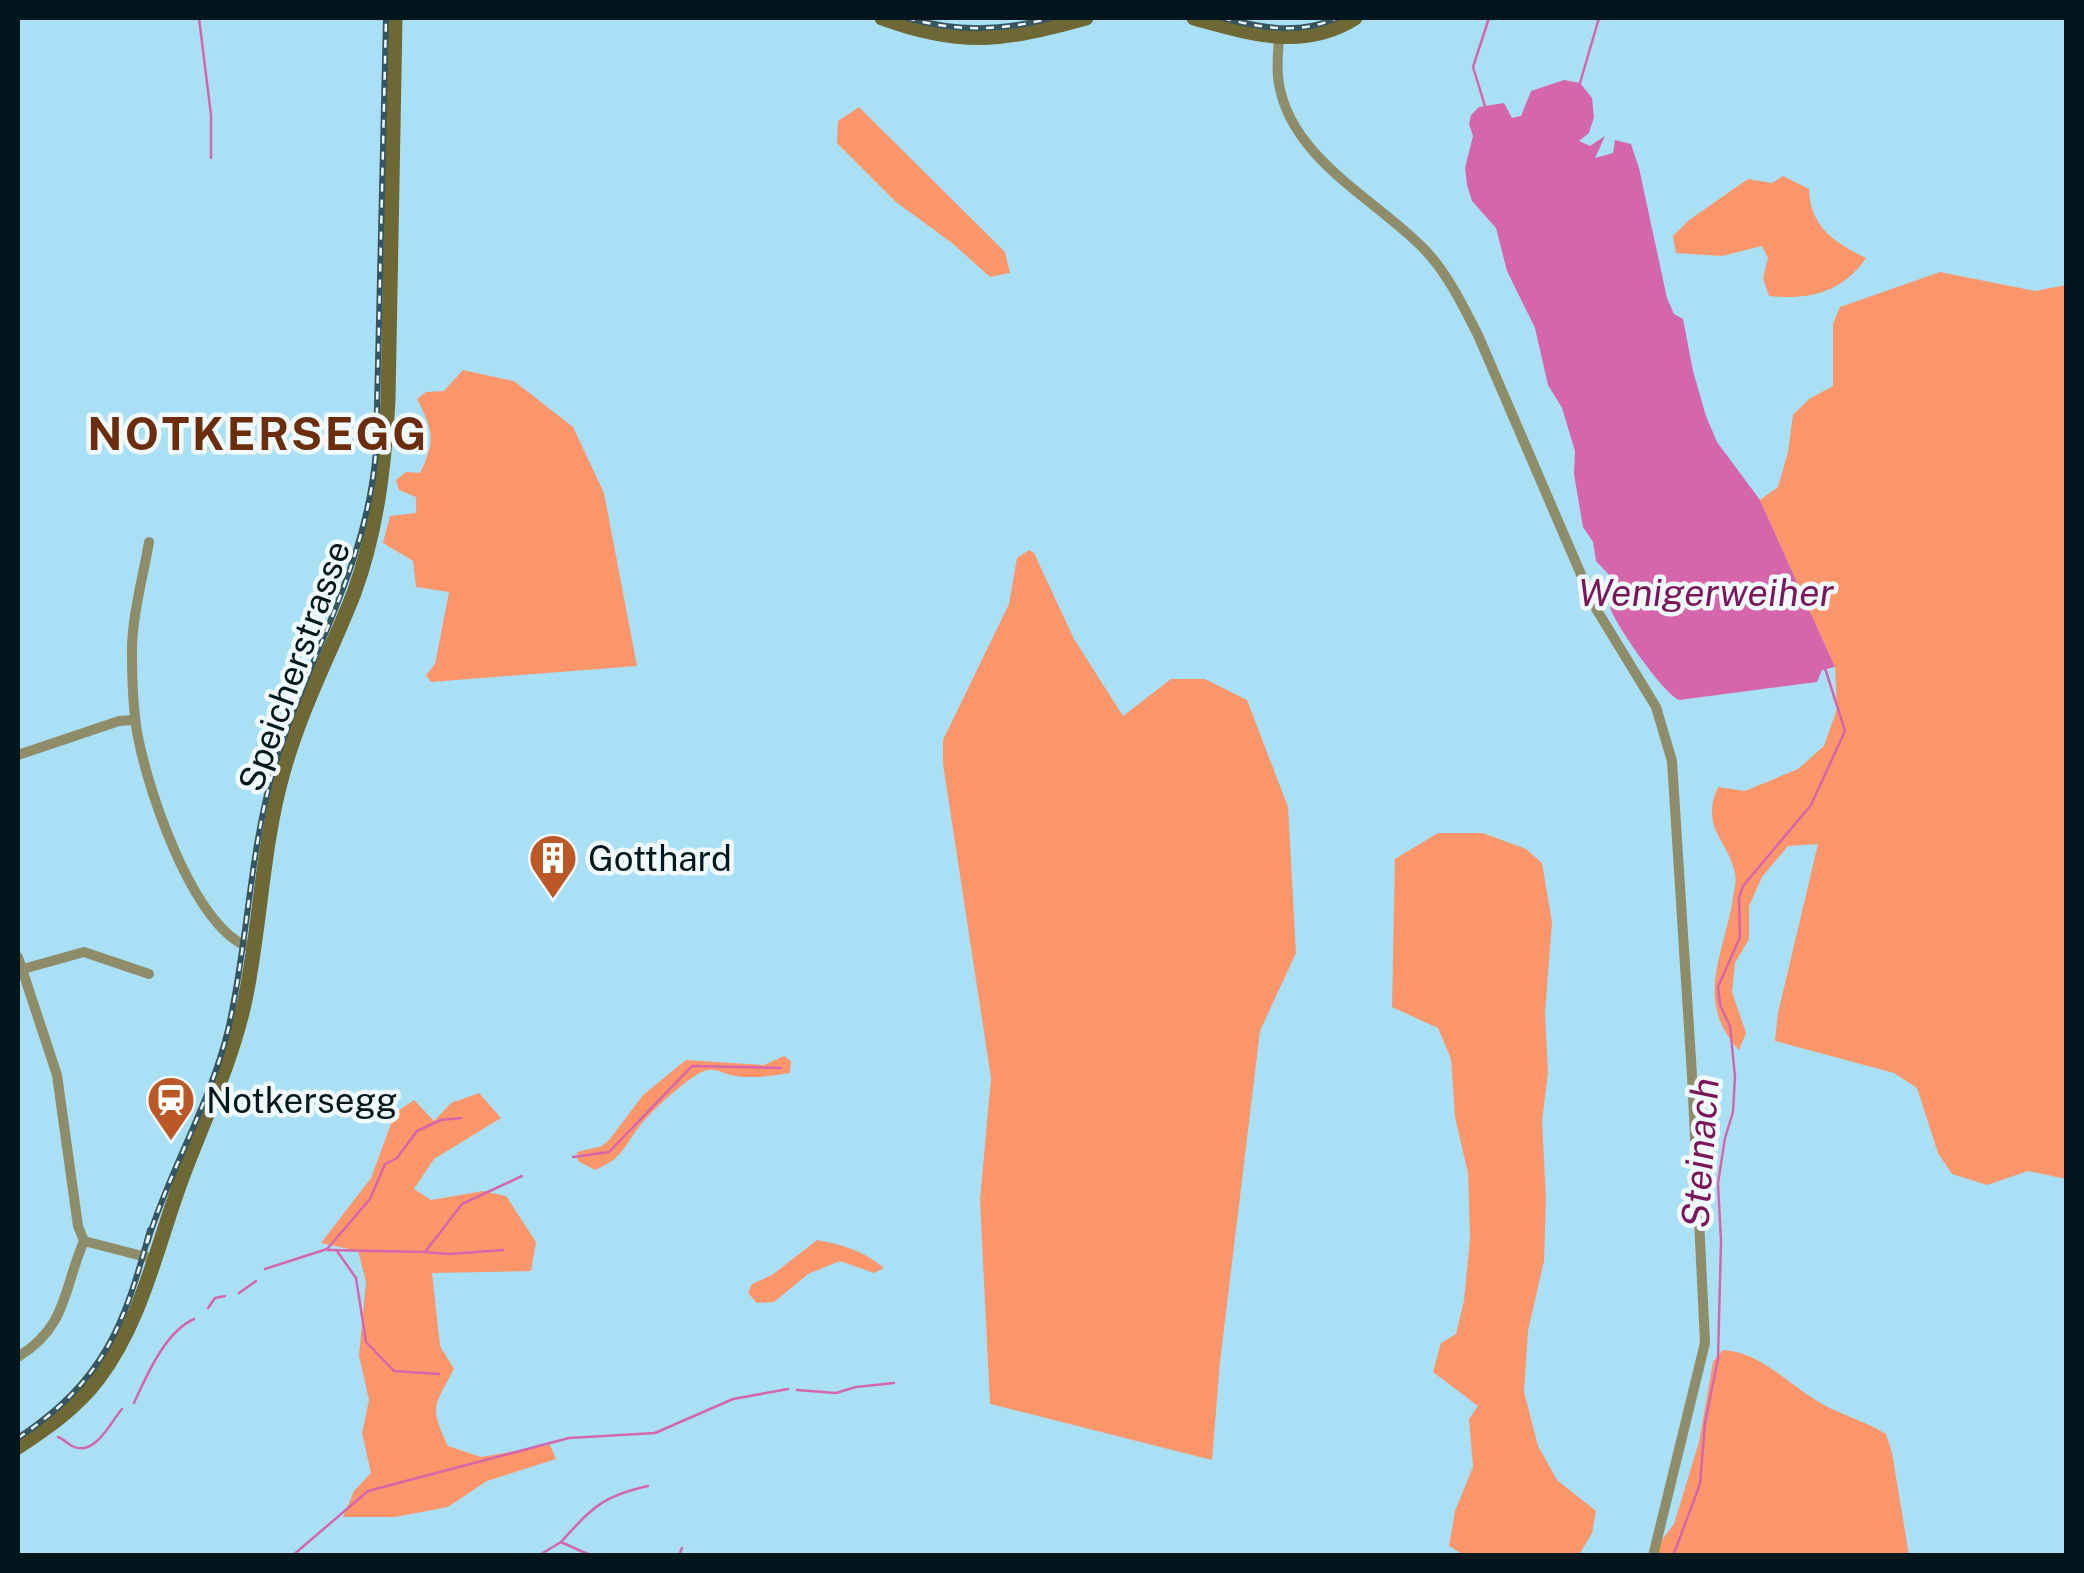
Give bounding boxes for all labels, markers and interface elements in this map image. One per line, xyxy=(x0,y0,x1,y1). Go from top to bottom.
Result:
district label: NOTKERSEGG xyxy=(87,407,429,460)
street label: Speicherstrasse xyxy=(230,535,358,797)
water label: Wenigerweiher xyxy=(1578,570,1835,615)
building icon: Gotthard xyxy=(527,832,579,900)
place label: Gotthard xyxy=(588,838,732,879)
station icon: Notkersegg xyxy=(145,1074,197,1142)
water label: Steinach xyxy=(1672,1076,1728,1230)
place label: Notkersegg xyxy=(206,1080,398,1121)

